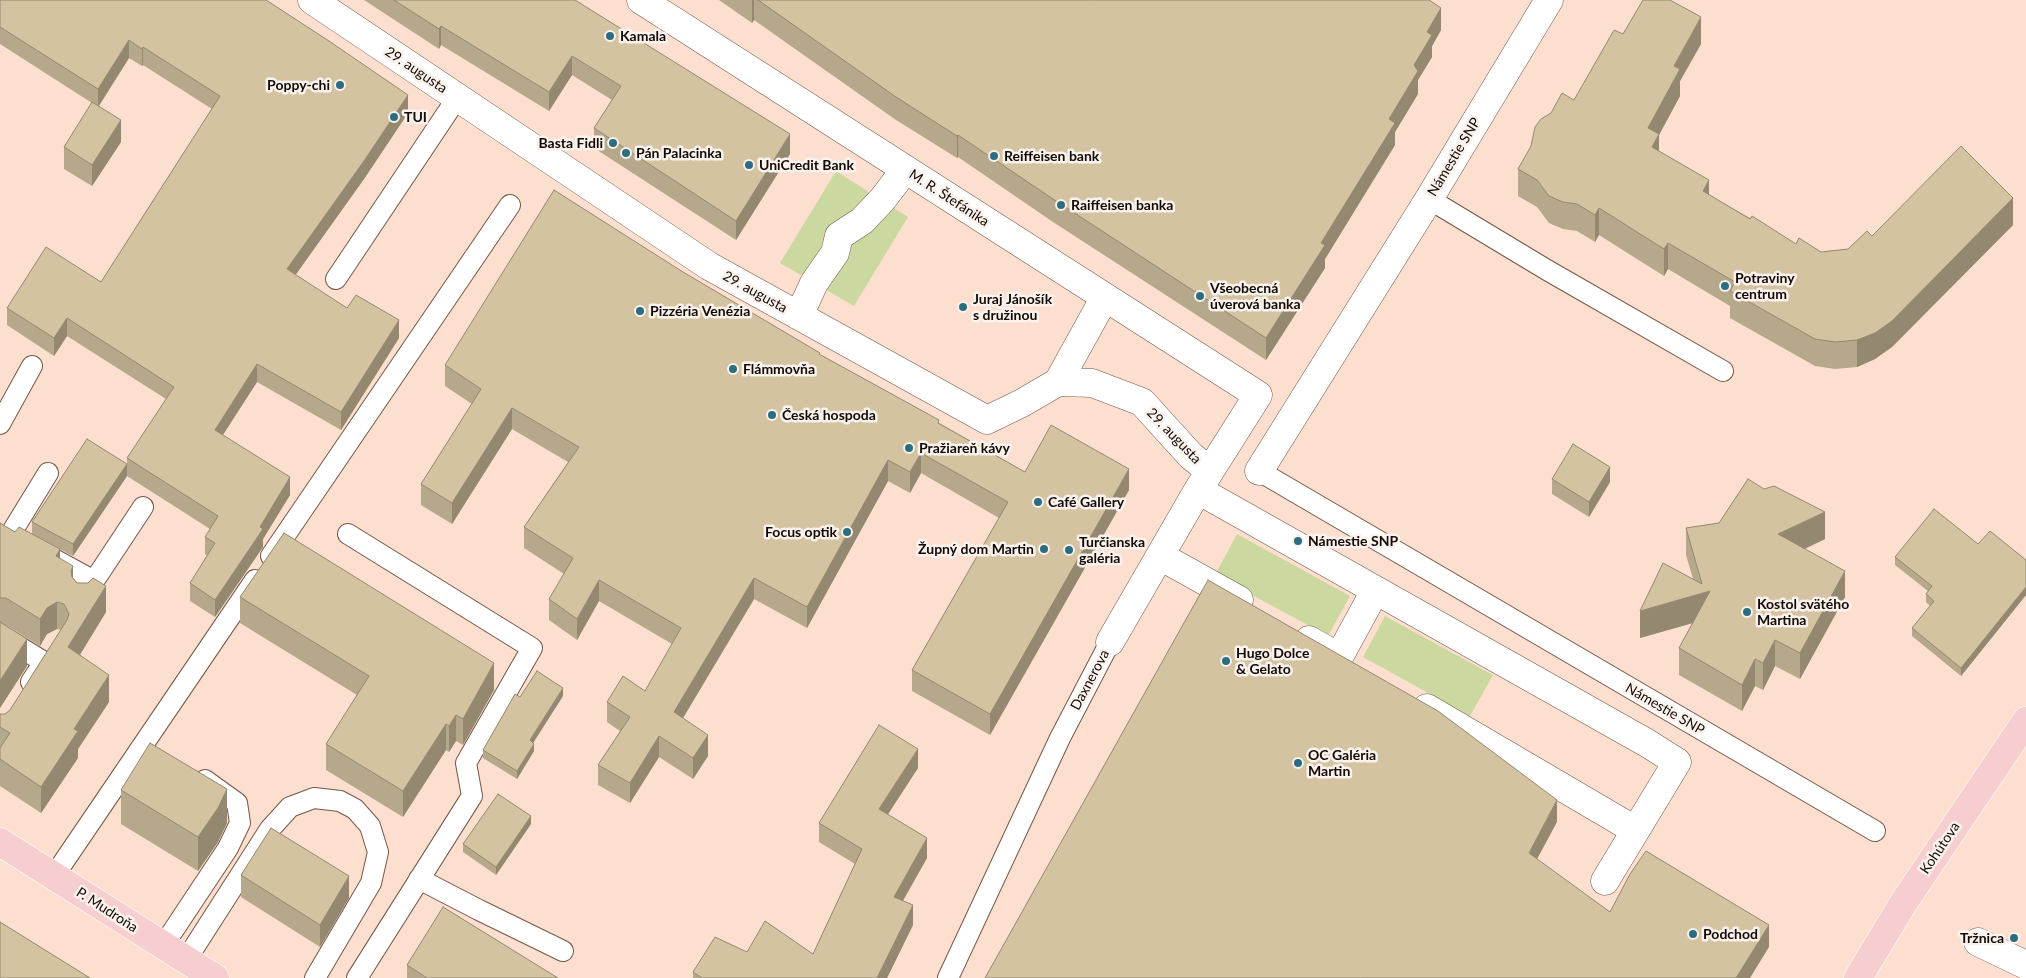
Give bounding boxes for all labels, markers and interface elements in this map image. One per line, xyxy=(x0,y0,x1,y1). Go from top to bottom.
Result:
place label: Kamala xyxy=(620,28,666,44)
marker: Kamala xyxy=(604,30,616,42)
street label: 29. augusta xyxy=(382,43,450,97)
place label: Poppy-chi xyxy=(267,77,330,93)
marker: Poppy-chi xyxy=(334,79,346,91)
place label: TUI xyxy=(404,109,427,125)
marker: TUI xyxy=(388,111,400,123)
street label: Námestie SNP xyxy=(1424,115,1484,199)
place label: Basta Fidli xyxy=(538,135,603,151)
marker: Basta Fidli xyxy=(607,137,619,149)
place label: Pán Palacinka xyxy=(636,145,722,161)
marker: Pán Palacinka xyxy=(620,147,632,159)
place label: Reiffeisen bank xyxy=(1004,148,1099,164)
marker: Reiffeisen bank xyxy=(988,150,1000,162)
place label: UniCredit Bank xyxy=(759,157,854,173)
marker: UniCredit Bank xyxy=(743,159,755,171)
street label: M. R. Štefánika xyxy=(906,166,992,230)
place label: Raiffeisen banka xyxy=(1071,197,1173,213)
marker: Raiffeisen banka xyxy=(1055,199,1067,211)
street label: 29. augusta xyxy=(720,267,790,317)
place label: Potraviny centrum xyxy=(1735,270,1795,302)
place label: Všeobecná úverová banka xyxy=(1210,280,1301,312)
marker: Potraviny centrum xyxy=(1719,280,1731,292)
marker: Všeobecná úverová banka xyxy=(1194,290,1206,302)
place label: Juraj Jánošík s družinou xyxy=(973,291,1052,324)
marker: Juraj Jánošík s družinou xyxy=(957,301,969,313)
place label: Pizzéria Venézia xyxy=(650,303,750,319)
marker: Pizzéria Venézia xyxy=(634,305,646,317)
place label: Flámmovňa xyxy=(743,361,815,377)
marker: Flámmovňa xyxy=(727,363,739,375)
street label: 29. augusta xyxy=(1143,405,1205,467)
place label: Česká hospoda xyxy=(782,407,876,423)
marker: Česká hospoda xyxy=(766,409,778,421)
place label: Pražiareň kávy xyxy=(919,440,1010,456)
marker: Pražiareň kávy xyxy=(903,442,915,454)
place label: Café Gallery xyxy=(1048,494,1124,510)
marker: Café Gallery xyxy=(1032,496,1044,508)
place label: Focus optik xyxy=(765,524,837,540)
marker: Focus optik xyxy=(841,526,853,538)
place label: Námestie SNP xyxy=(1308,533,1398,549)
place label: Turčianska galéria xyxy=(1079,534,1145,566)
marker: Námestie SNP xyxy=(1292,535,1304,547)
place label: Župný dom Martin xyxy=(918,541,1034,557)
marker: Župný dom Martin xyxy=(1038,543,1050,555)
marker: Turčianska galéria xyxy=(1063,544,1075,556)
place label: Kostol svätého Martina xyxy=(1757,596,1849,628)
marker: Kostol svätého Martina xyxy=(1741,606,1753,618)
place label: Hugo Dolce & Gelato xyxy=(1236,645,1309,678)
street label: Daxnerova xyxy=(1067,647,1113,713)
marker: Hugo Dolce & Gelato xyxy=(1220,655,1232,667)
street label: Námestie SNP xyxy=(1622,680,1708,738)
place label: OC Galéria Martin xyxy=(1308,747,1376,780)
marker: OC Galéria Martin xyxy=(1292,757,1304,769)
street label: Kohútova xyxy=(1917,819,1963,877)
street label: P. Mudroňa xyxy=(73,884,141,936)
place label: Podchod xyxy=(1703,926,1758,942)
marker: Podchod xyxy=(1687,928,1699,940)
place label: Tržnica xyxy=(1960,930,2004,946)
marker: Tržnica xyxy=(2008,932,2020,944)

